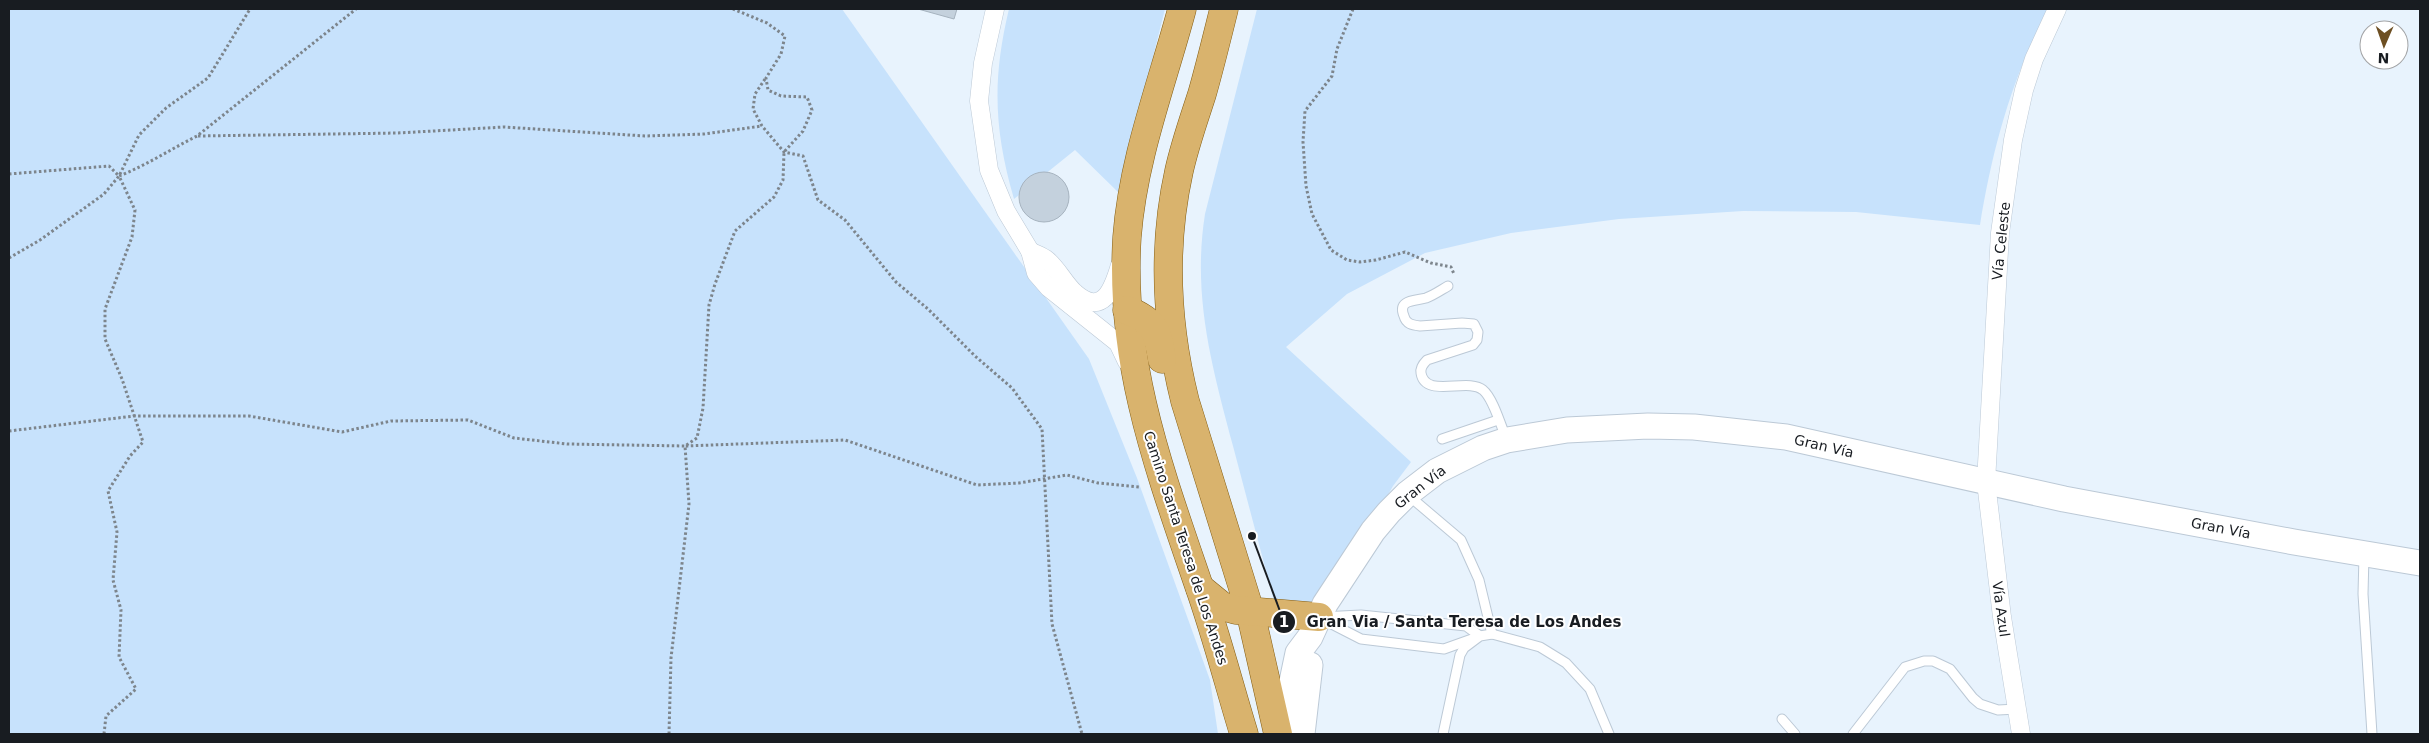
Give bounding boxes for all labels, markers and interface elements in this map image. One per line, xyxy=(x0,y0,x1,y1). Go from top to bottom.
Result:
north arrow xyxy=(2359,20,2409,70)
text: N xyxy=(2377,50,2390,66)
street label: Vía Celeste xyxy=(1989,201,2013,281)
street label: Camino Santa Teresa de Los Andes xyxy=(1141,429,1231,667)
street label: Gran Vía xyxy=(1793,431,1855,461)
street label: Gran Vía xyxy=(1391,462,1449,512)
street label: Gran Vía xyxy=(2190,514,2252,542)
street label: Vía Azul xyxy=(1989,580,2013,638)
callout: Gran Via / Santa Teresa de Los Andes xyxy=(1272,607,1632,637)
text: 1 xyxy=(1279,613,1289,631)
text: Gran Via / Santa Teresa de Los Andes xyxy=(1307,613,1622,631)

